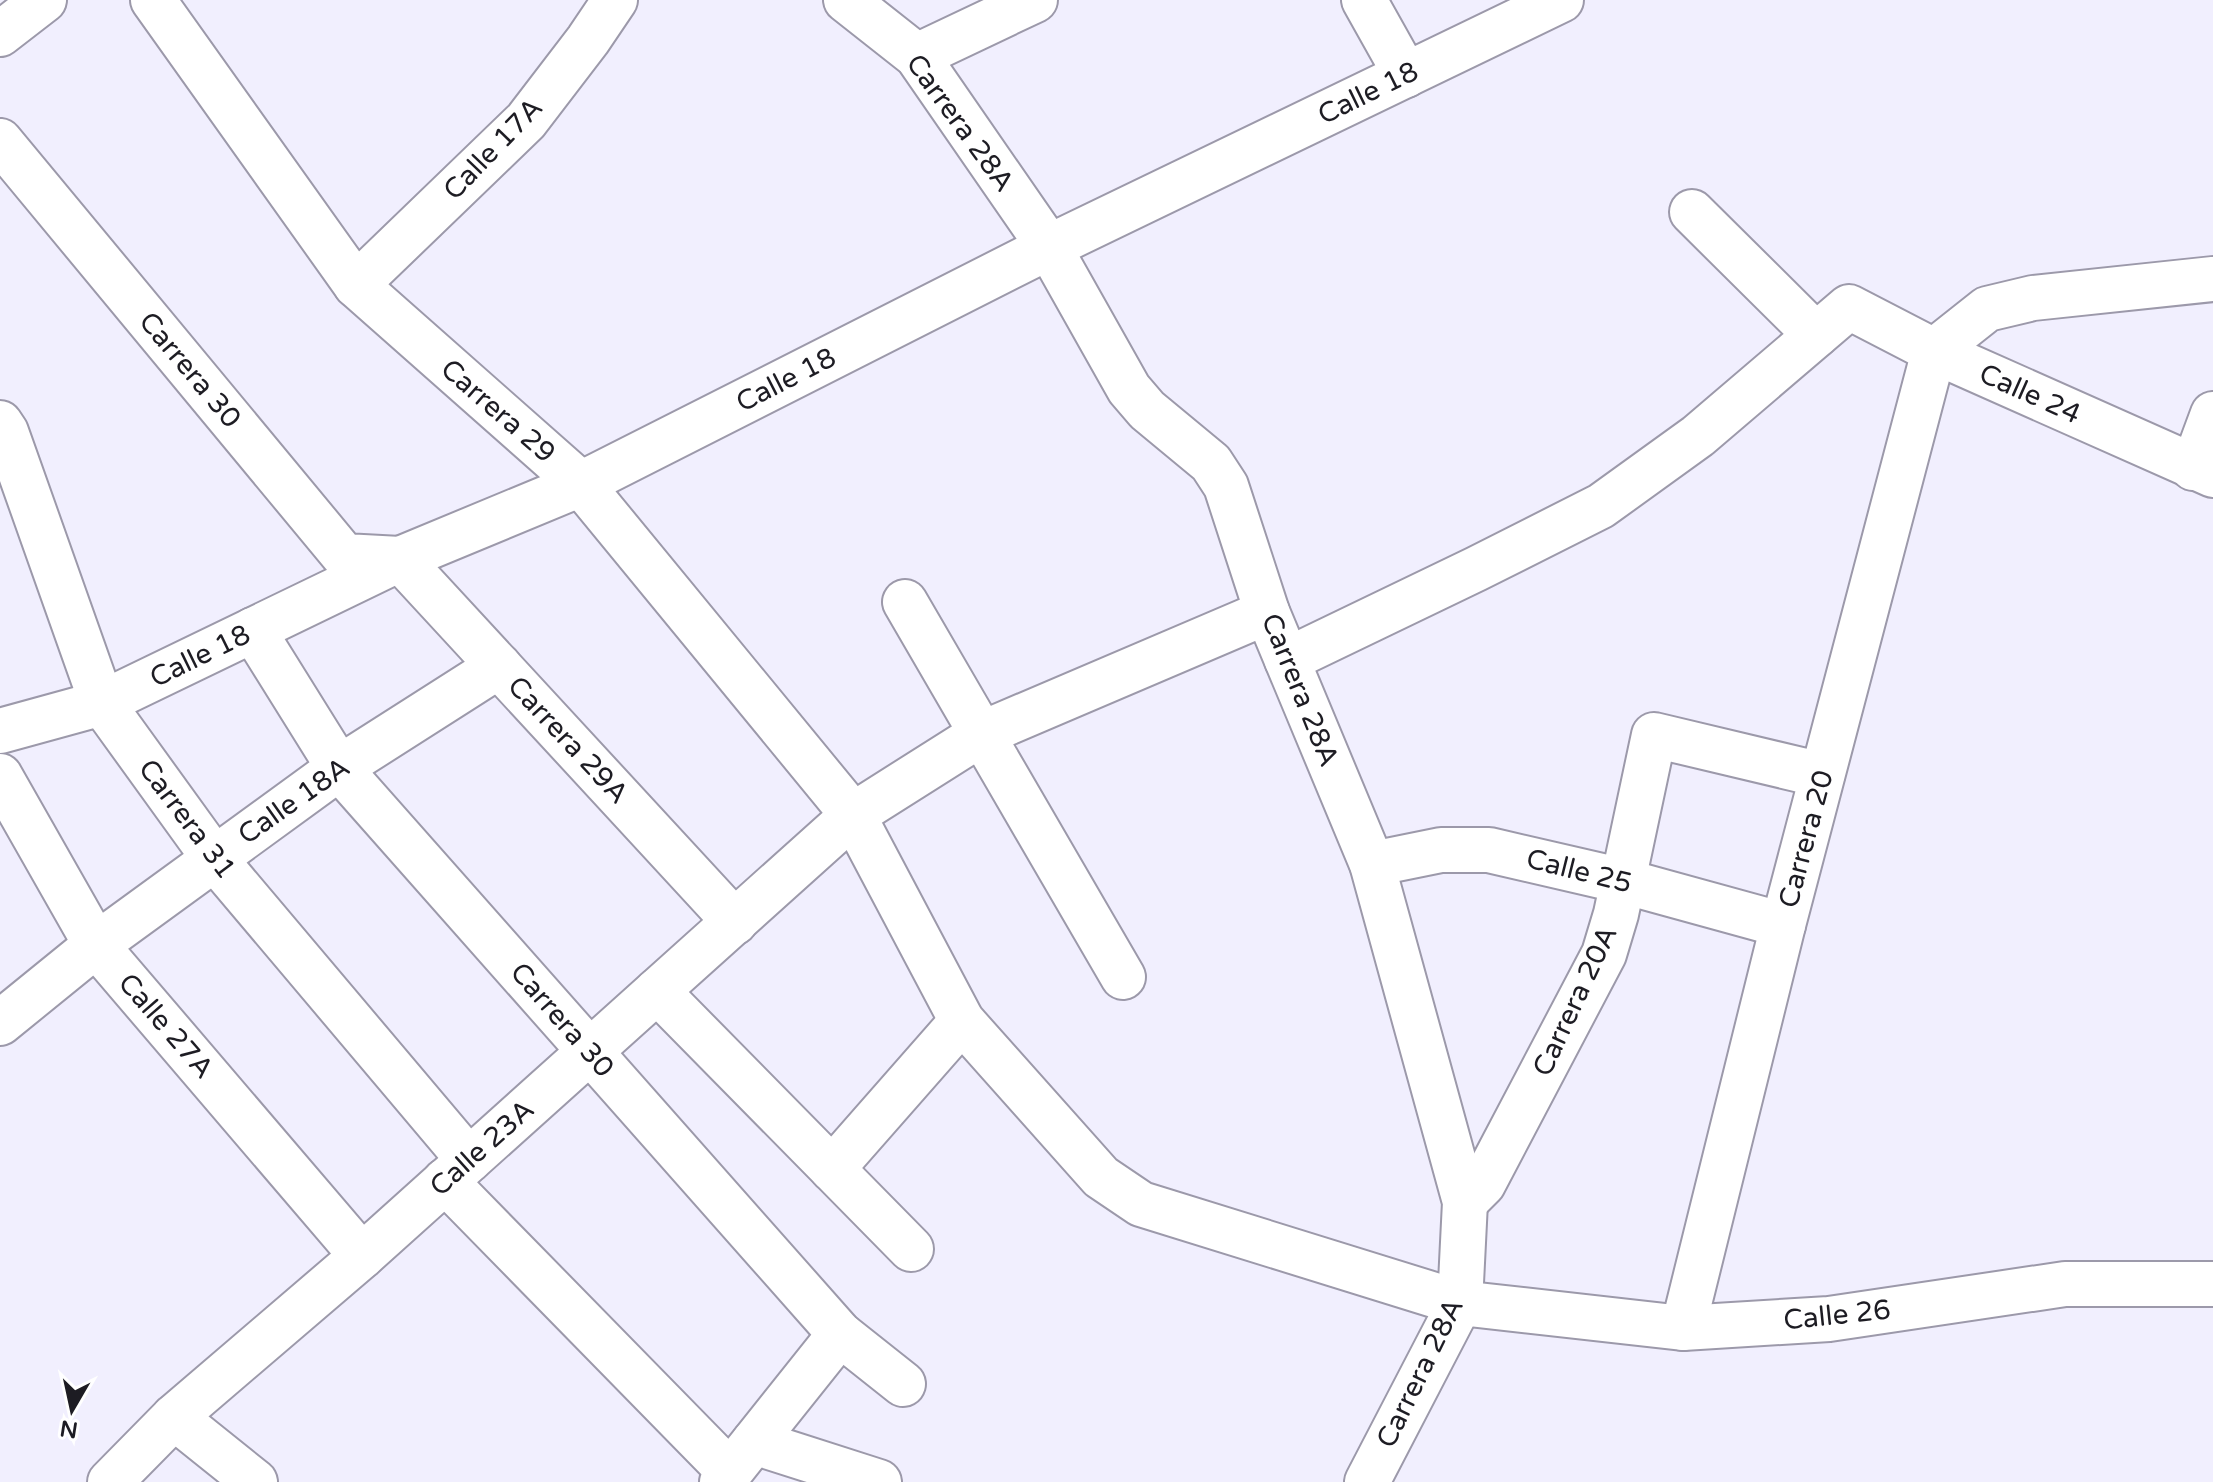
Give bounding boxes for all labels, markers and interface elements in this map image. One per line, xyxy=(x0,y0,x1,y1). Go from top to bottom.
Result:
street label: Carrera 28A xyxy=(899,48,1021,198)
street label: Calle 18 xyxy=(1312,54,1424,132)
street label: Calle 17A xyxy=(436,91,550,207)
street label: Carrera 30 xyxy=(132,305,248,435)
street label: Calle 18 xyxy=(730,340,842,420)
street label: Carrera 29 xyxy=(434,352,562,470)
street label: Calle 24 xyxy=(1974,357,2086,431)
street label: Carrera 28A xyxy=(1254,609,1346,771)
street label: Calle 18 xyxy=(144,617,256,695)
street label: Carrera 29A xyxy=(500,669,636,811)
street label: Calle 18A xyxy=(232,750,356,852)
street label: Carrera 31 xyxy=(131,752,243,886)
street label: Carrera 20 xyxy=(1771,767,1841,911)
street label: Calle 25 xyxy=(1523,842,1635,900)
street label: Carrera 20A xyxy=(1525,920,1625,1082)
street label: Carrera 30 xyxy=(503,956,621,1084)
street label: Calle 27A xyxy=(111,966,221,1086)
street label: Calle 23A xyxy=(423,1092,541,1204)
street label: Calle 26 xyxy=(1782,1292,1892,1338)
street label: Carrera 28A xyxy=(1369,1293,1471,1453)
north arrow xyxy=(32,1370,112,1450)
text: N xyxy=(58,1415,80,1443)

